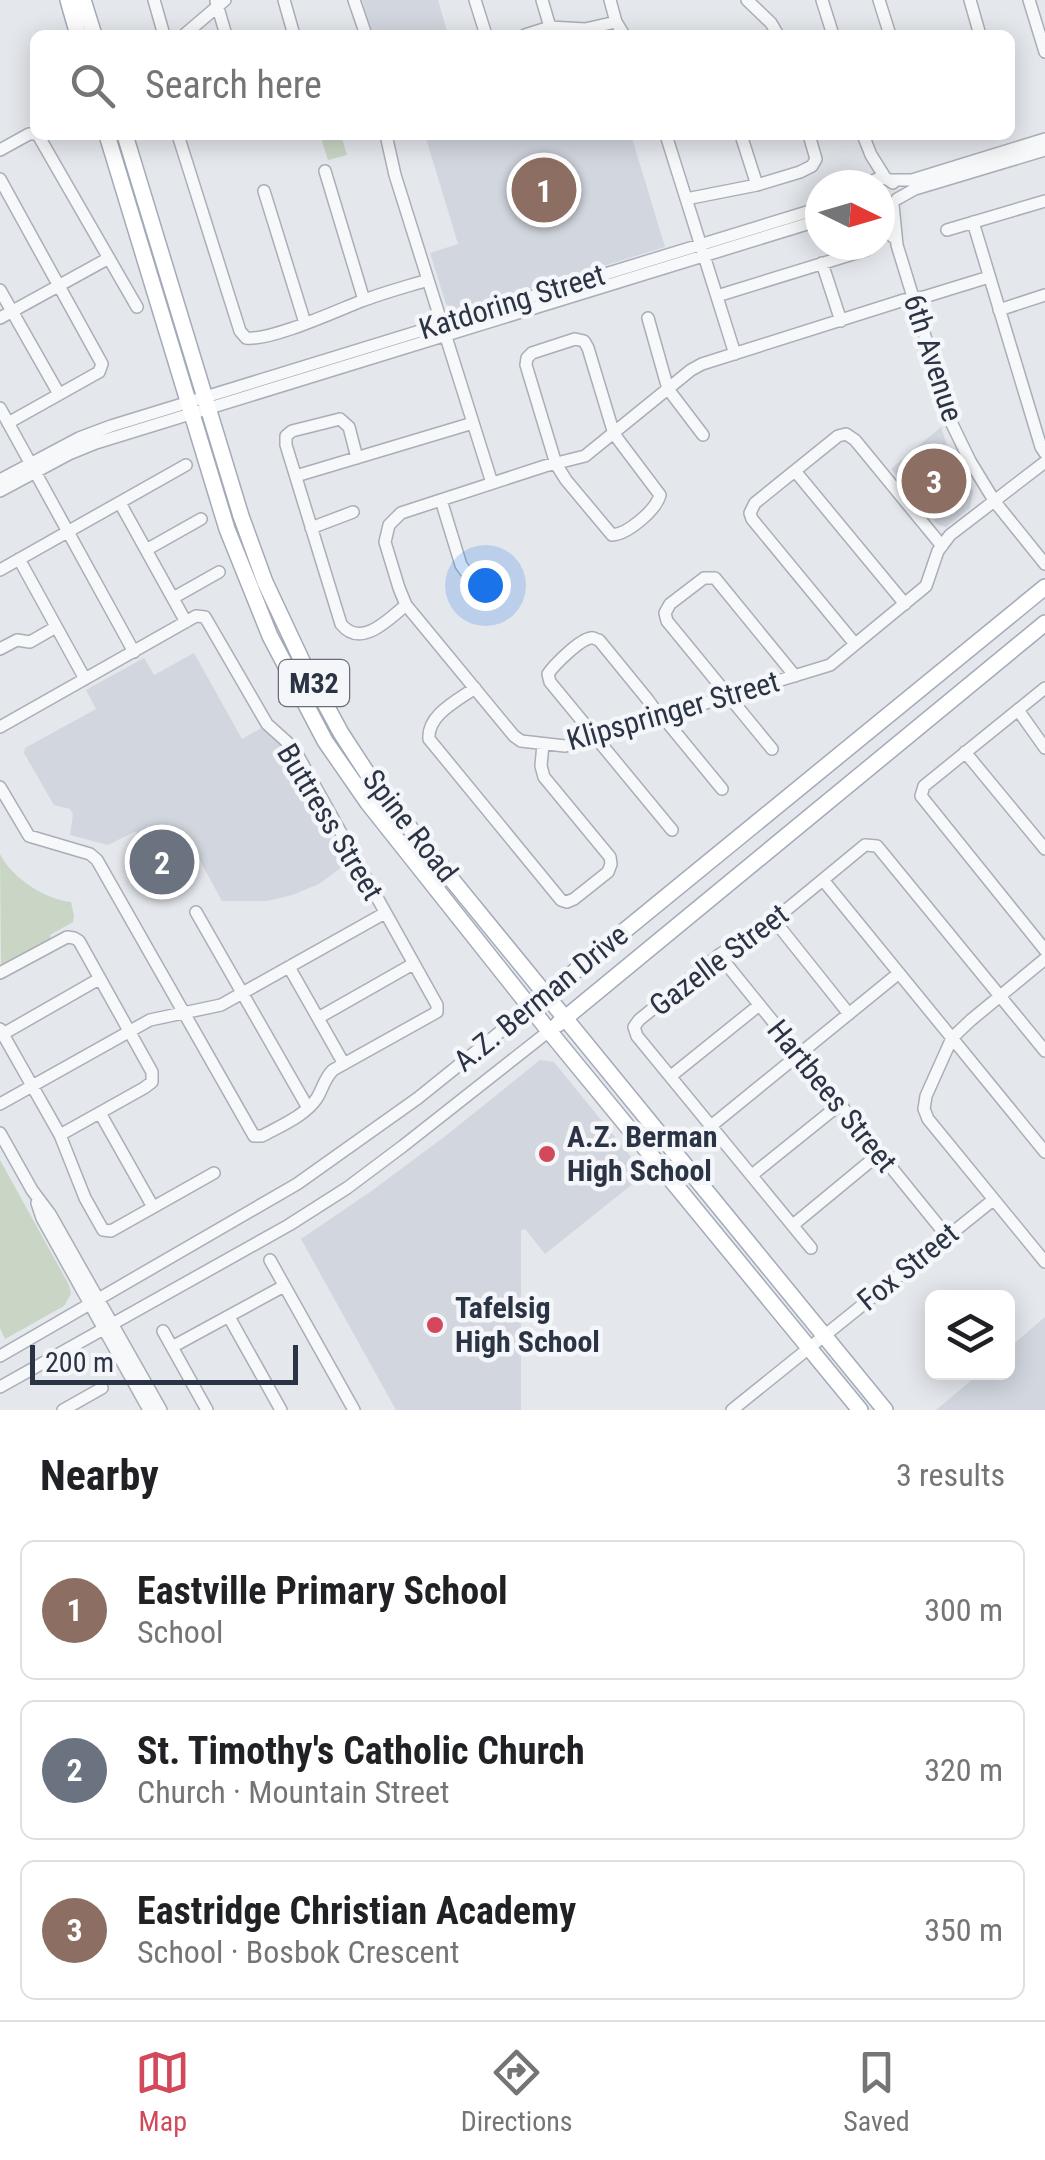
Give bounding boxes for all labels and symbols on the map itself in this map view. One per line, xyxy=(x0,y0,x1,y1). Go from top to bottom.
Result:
pin: 1 xyxy=(512,152,576,228)
north arrow xyxy=(805,170,895,260)
street label: Katdoring Street xyxy=(415,257,609,346)
street label: 6th Avenue xyxy=(897,290,970,426)
pin: 3 xyxy=(902,444,966,518)
your location xyxy=(460,560,511,611)
road number: M32 xyxy=(279,660,349,706)
street label: Klipspringer Street xyxy=(563,663,783,758)
street label: Buttress Street xyxy=(270,737,391,906)
street label: Spine Road xyxy=(356,763,465,889)
pin: 2 xyxy=(130,824,194,900)
street label: Gazelle Street xyxy=(643,896,795,1023)
street label: A.Z. Berman Drive xyxy=(447,917,635,1078)
street label: Hartbees Street xyxy=(760,1013,904,1179)
place label: A.Z. Berman High School xyxy=(567,1119,717,1188)
marker: A.Z. Berman High School xyxy=(536,1143,558,1165)
street label: Fox Street xyxy=(850,1215,965,1318)
place label: Tafelsig High School xyxy=(455,1290,600,1359)
marker: Tafelsig High School xyxy=(424,1314,446,1336)
scale bar xyxy=(30,1340,298,1384)

